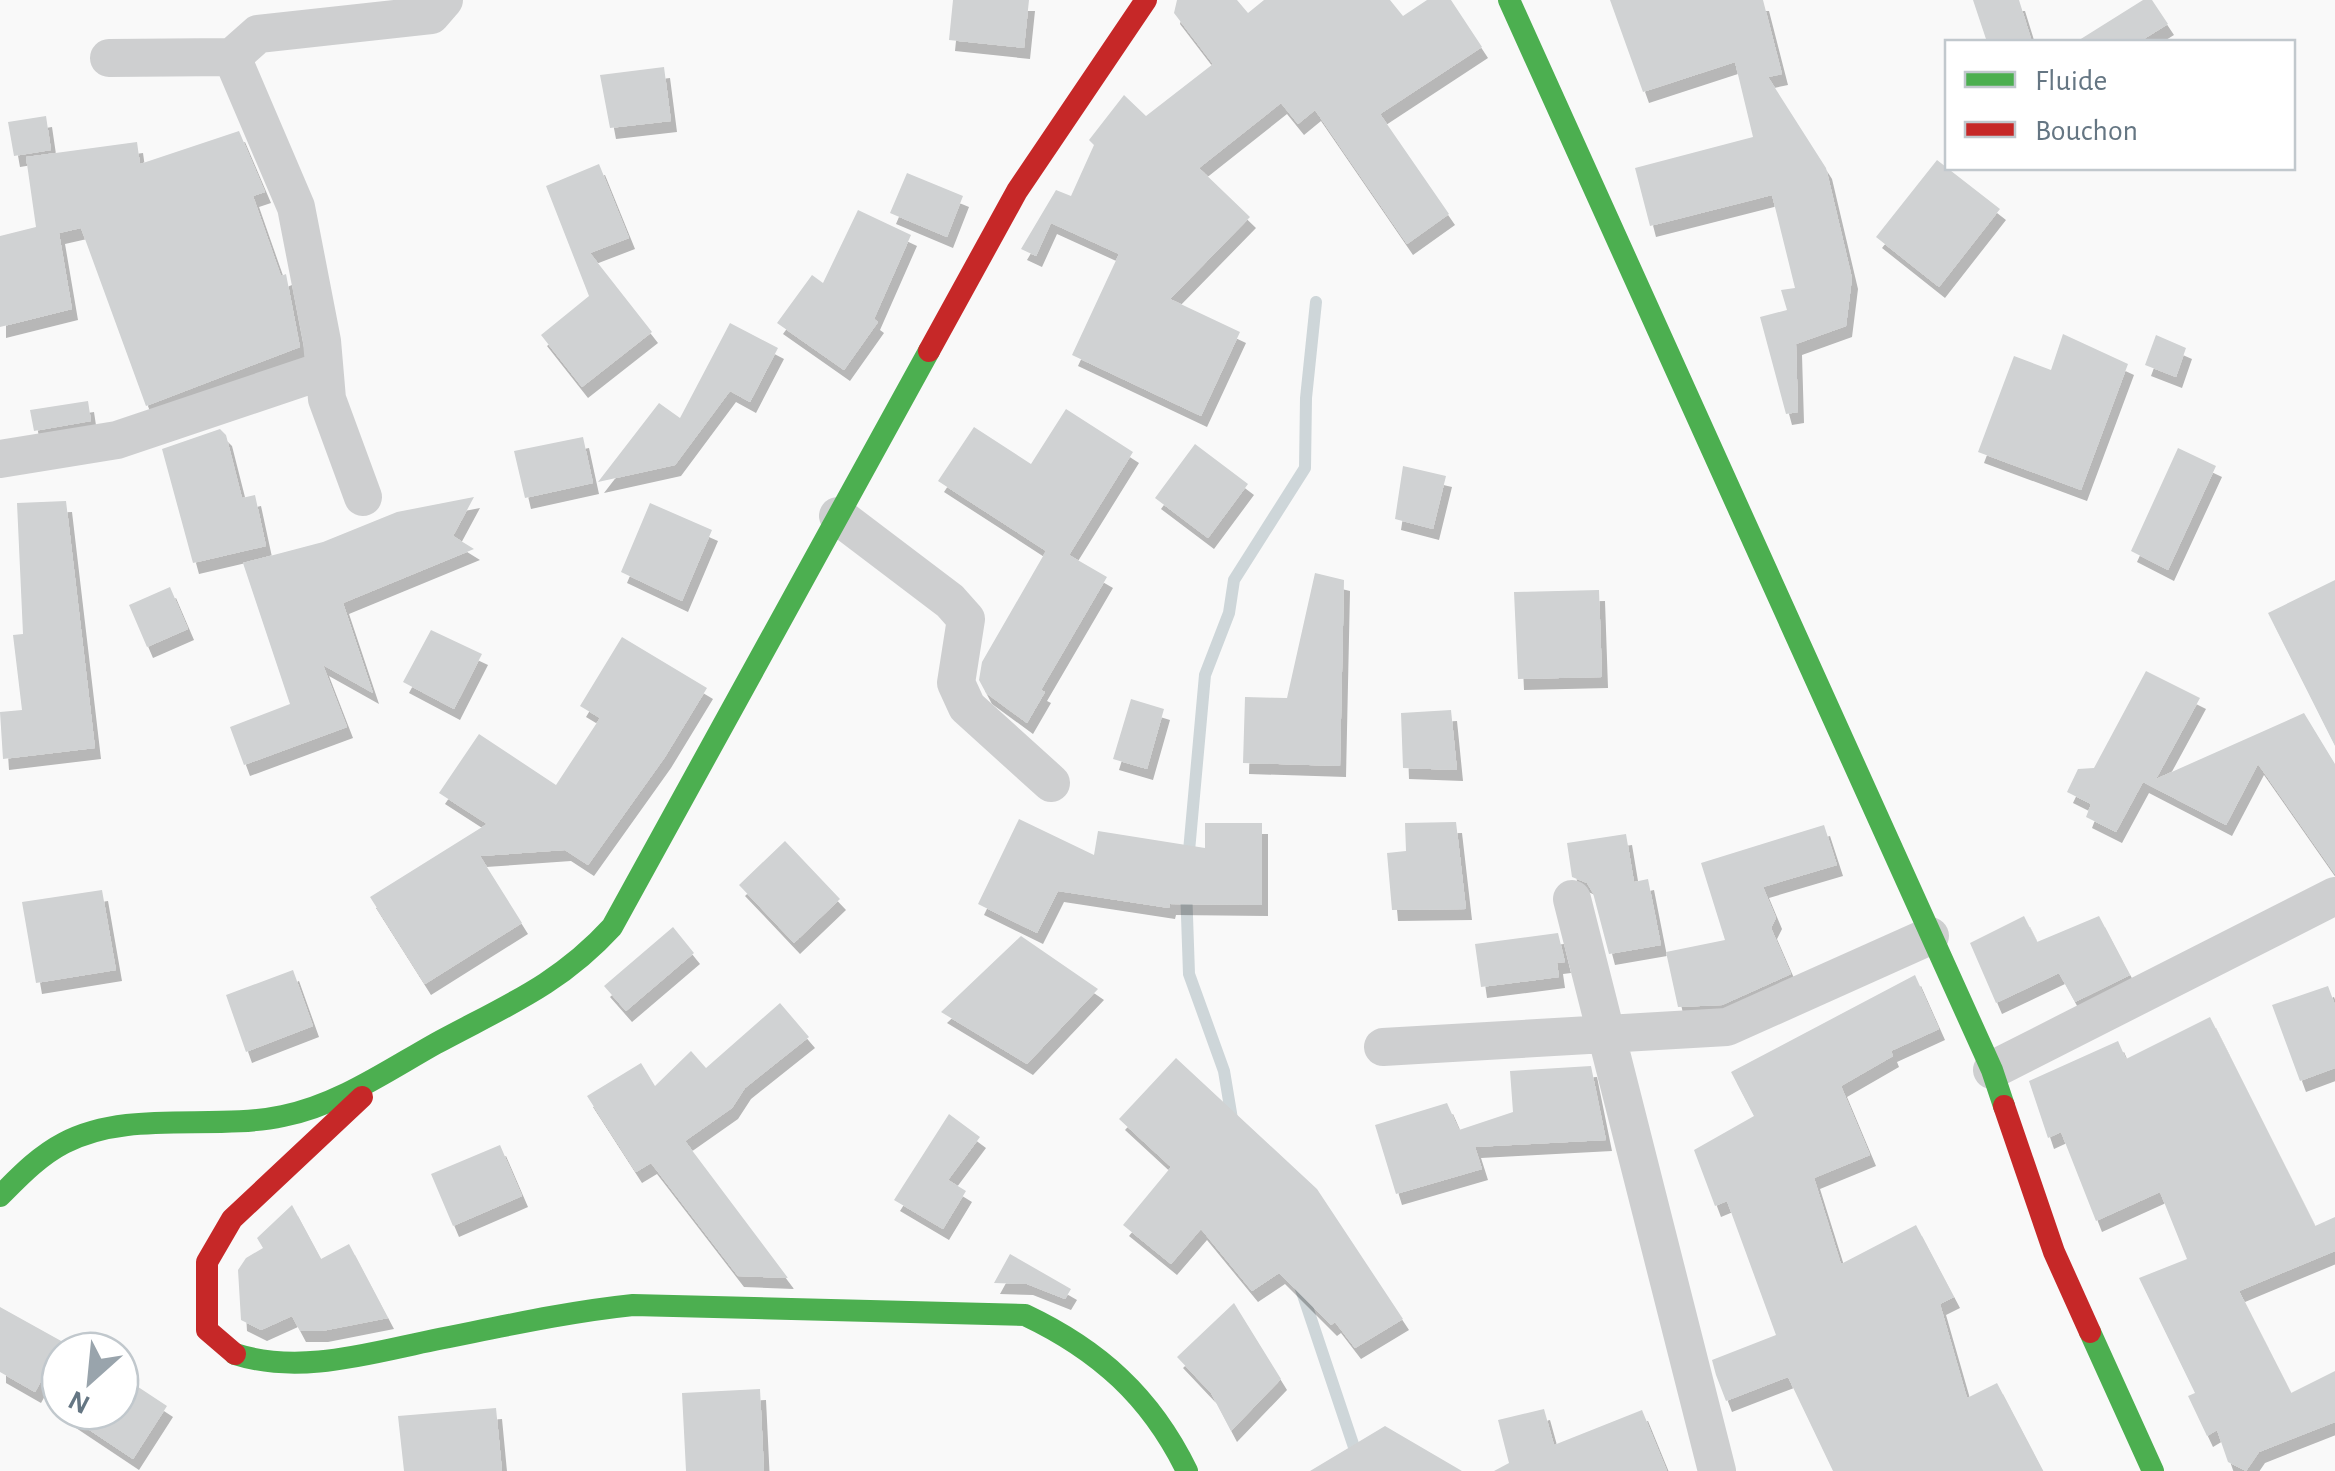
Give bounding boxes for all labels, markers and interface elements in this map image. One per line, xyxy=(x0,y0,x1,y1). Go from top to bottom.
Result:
legend xyxy=(1945,40,2295,170)
text: Fluide xyxy=(2035,66,2107,96)
text: Bouchon xyxy=(2035,116,2138,146)
north arrow xyxy=(40,1331,140,1431)
text: N xyxy=(65,1385,95,1418)

